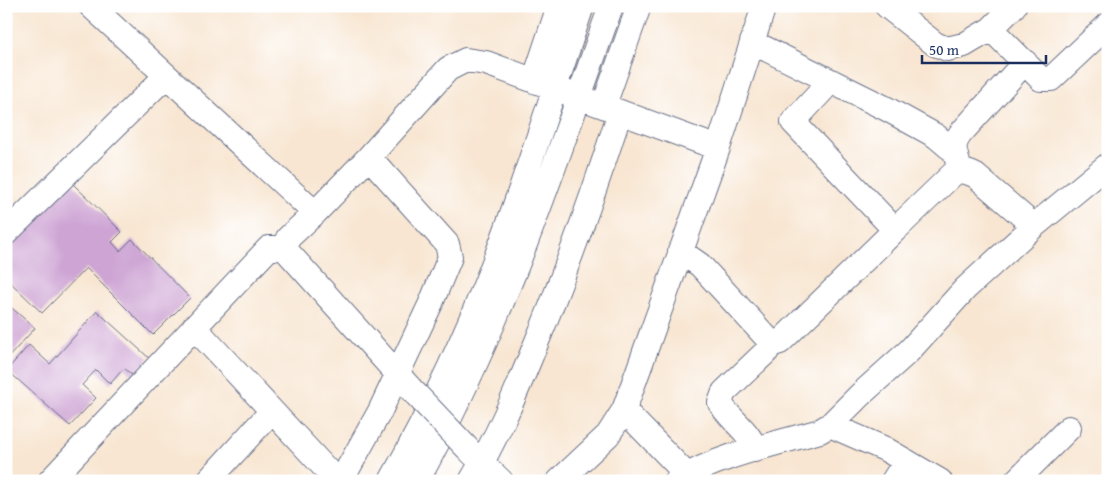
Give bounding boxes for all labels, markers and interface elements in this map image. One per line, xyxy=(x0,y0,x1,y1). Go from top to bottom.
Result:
scale bar xyxy=(922,32,1045,64)
text: 50 m xyxy=(929,39,960,60)

